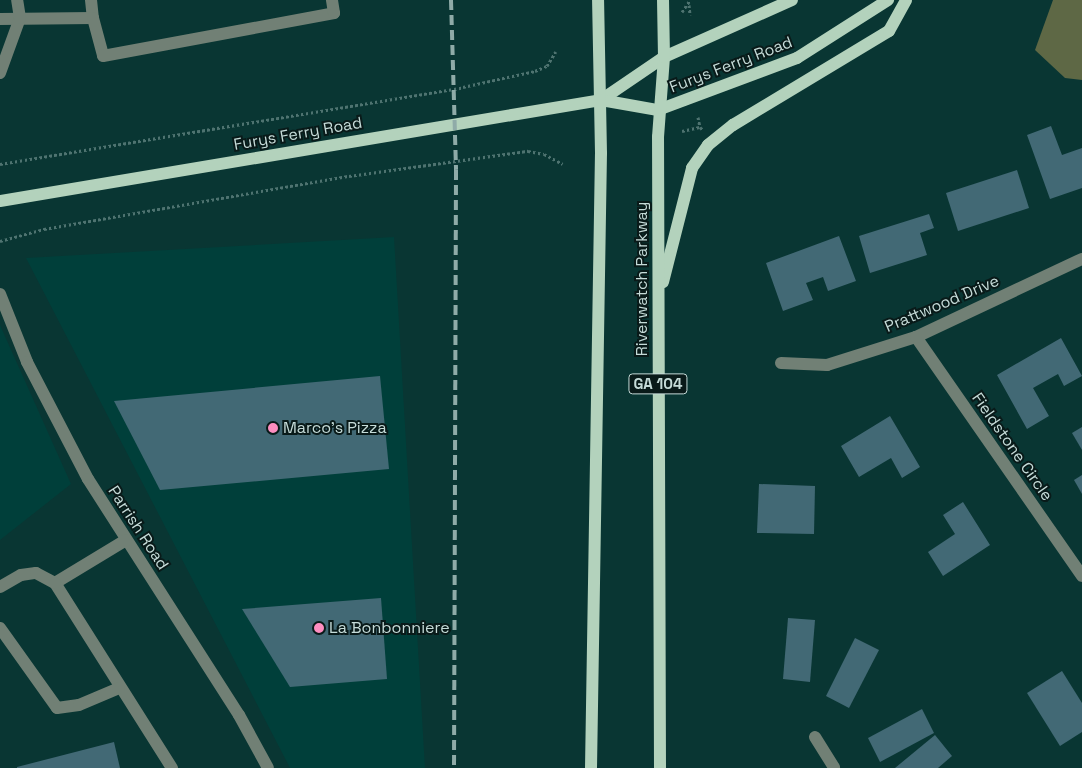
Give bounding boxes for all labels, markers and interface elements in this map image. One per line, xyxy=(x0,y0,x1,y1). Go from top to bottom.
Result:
street label: Furys Ferry Road xyxy=(667,33,795,97)
street label: Furys Ferry Road xyxy=(232,113,364,155)
street label: Riverwatch Parkway xyxy=(632,202,652,356)
street label: Prattwood Drive xyxy=(882,271,1002,337)
road number: GA 104 xyxy=(628,372,688,396)
street label: Fieldstone Circle xyxy=(967,389,1057,505)
place label: Marco's Pizza xyxy=(283,418,387,438)
marker: Marco's Pizza xyxy=(267,422,279,434)
street label: Parrish Road xyxy=(104,482,172,574)
place label: La Bonbonniere xyxy=(329,618,450,638)
marker: La Bonbonniere xyxy=(313,622,325,634)

